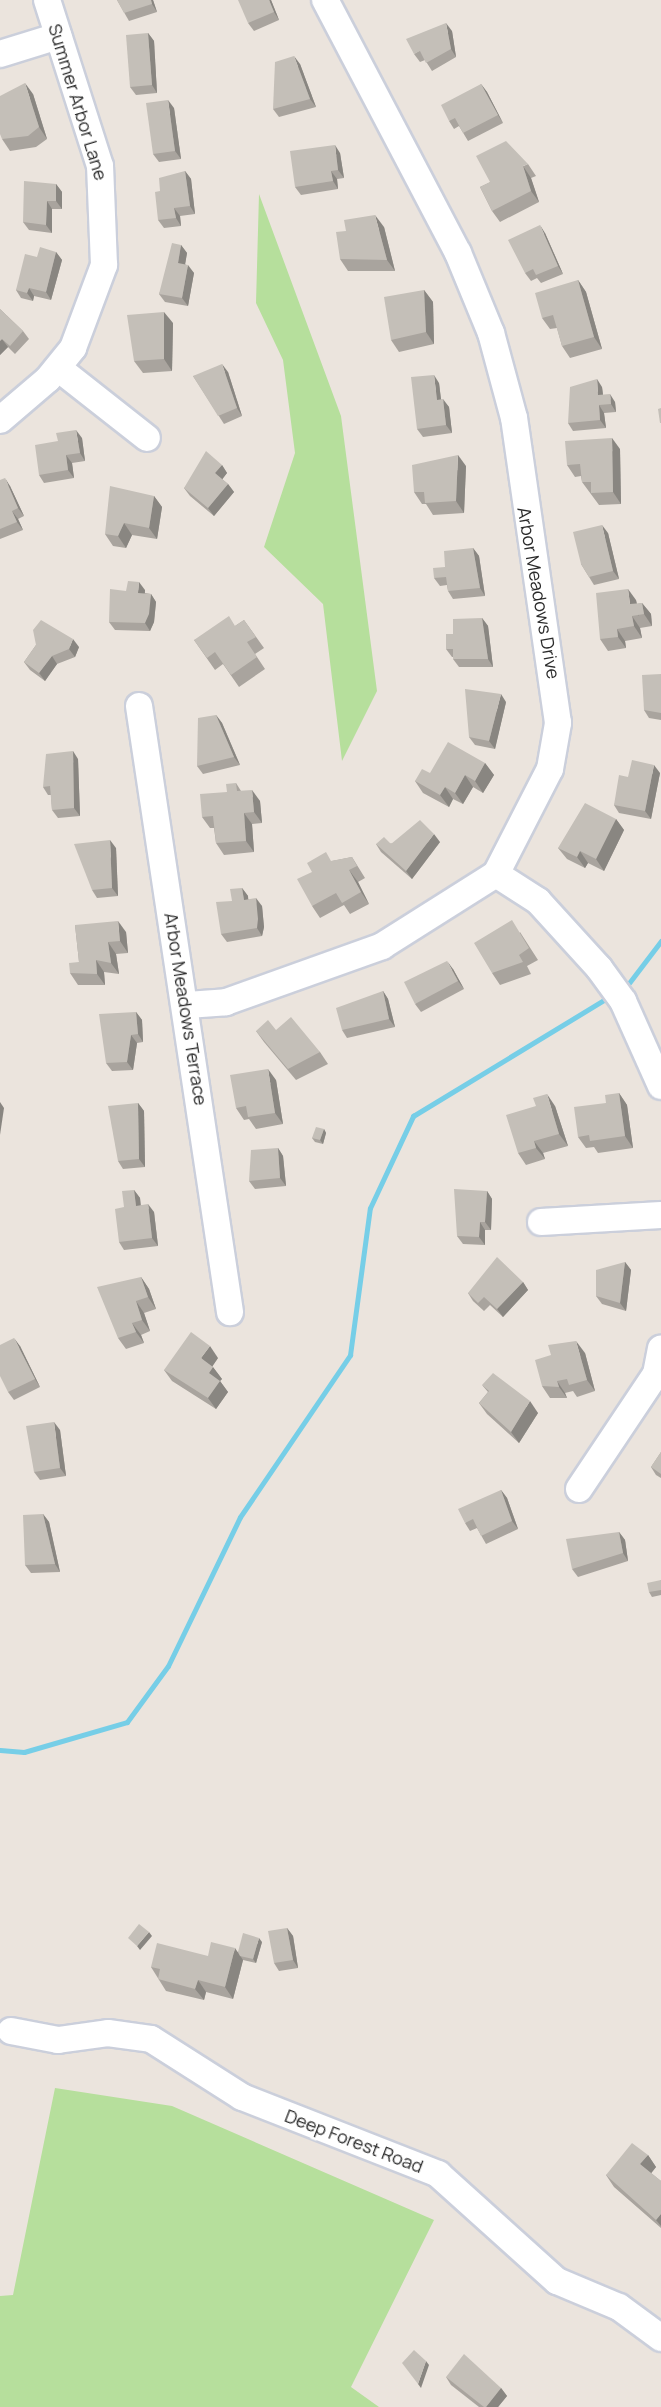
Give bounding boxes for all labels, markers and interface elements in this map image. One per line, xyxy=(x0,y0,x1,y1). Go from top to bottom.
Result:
street label: Summer Arbor Lane xyxy=(44,21,112,183)
street label: Arbor Meadows Drive xyxy=(513,505,565,681)
street label: Arbor Meadows Terrace xyxy=(160,911,212,1107)
street label: Deep Forest Road xyxy=(282,2105,426,2177)

